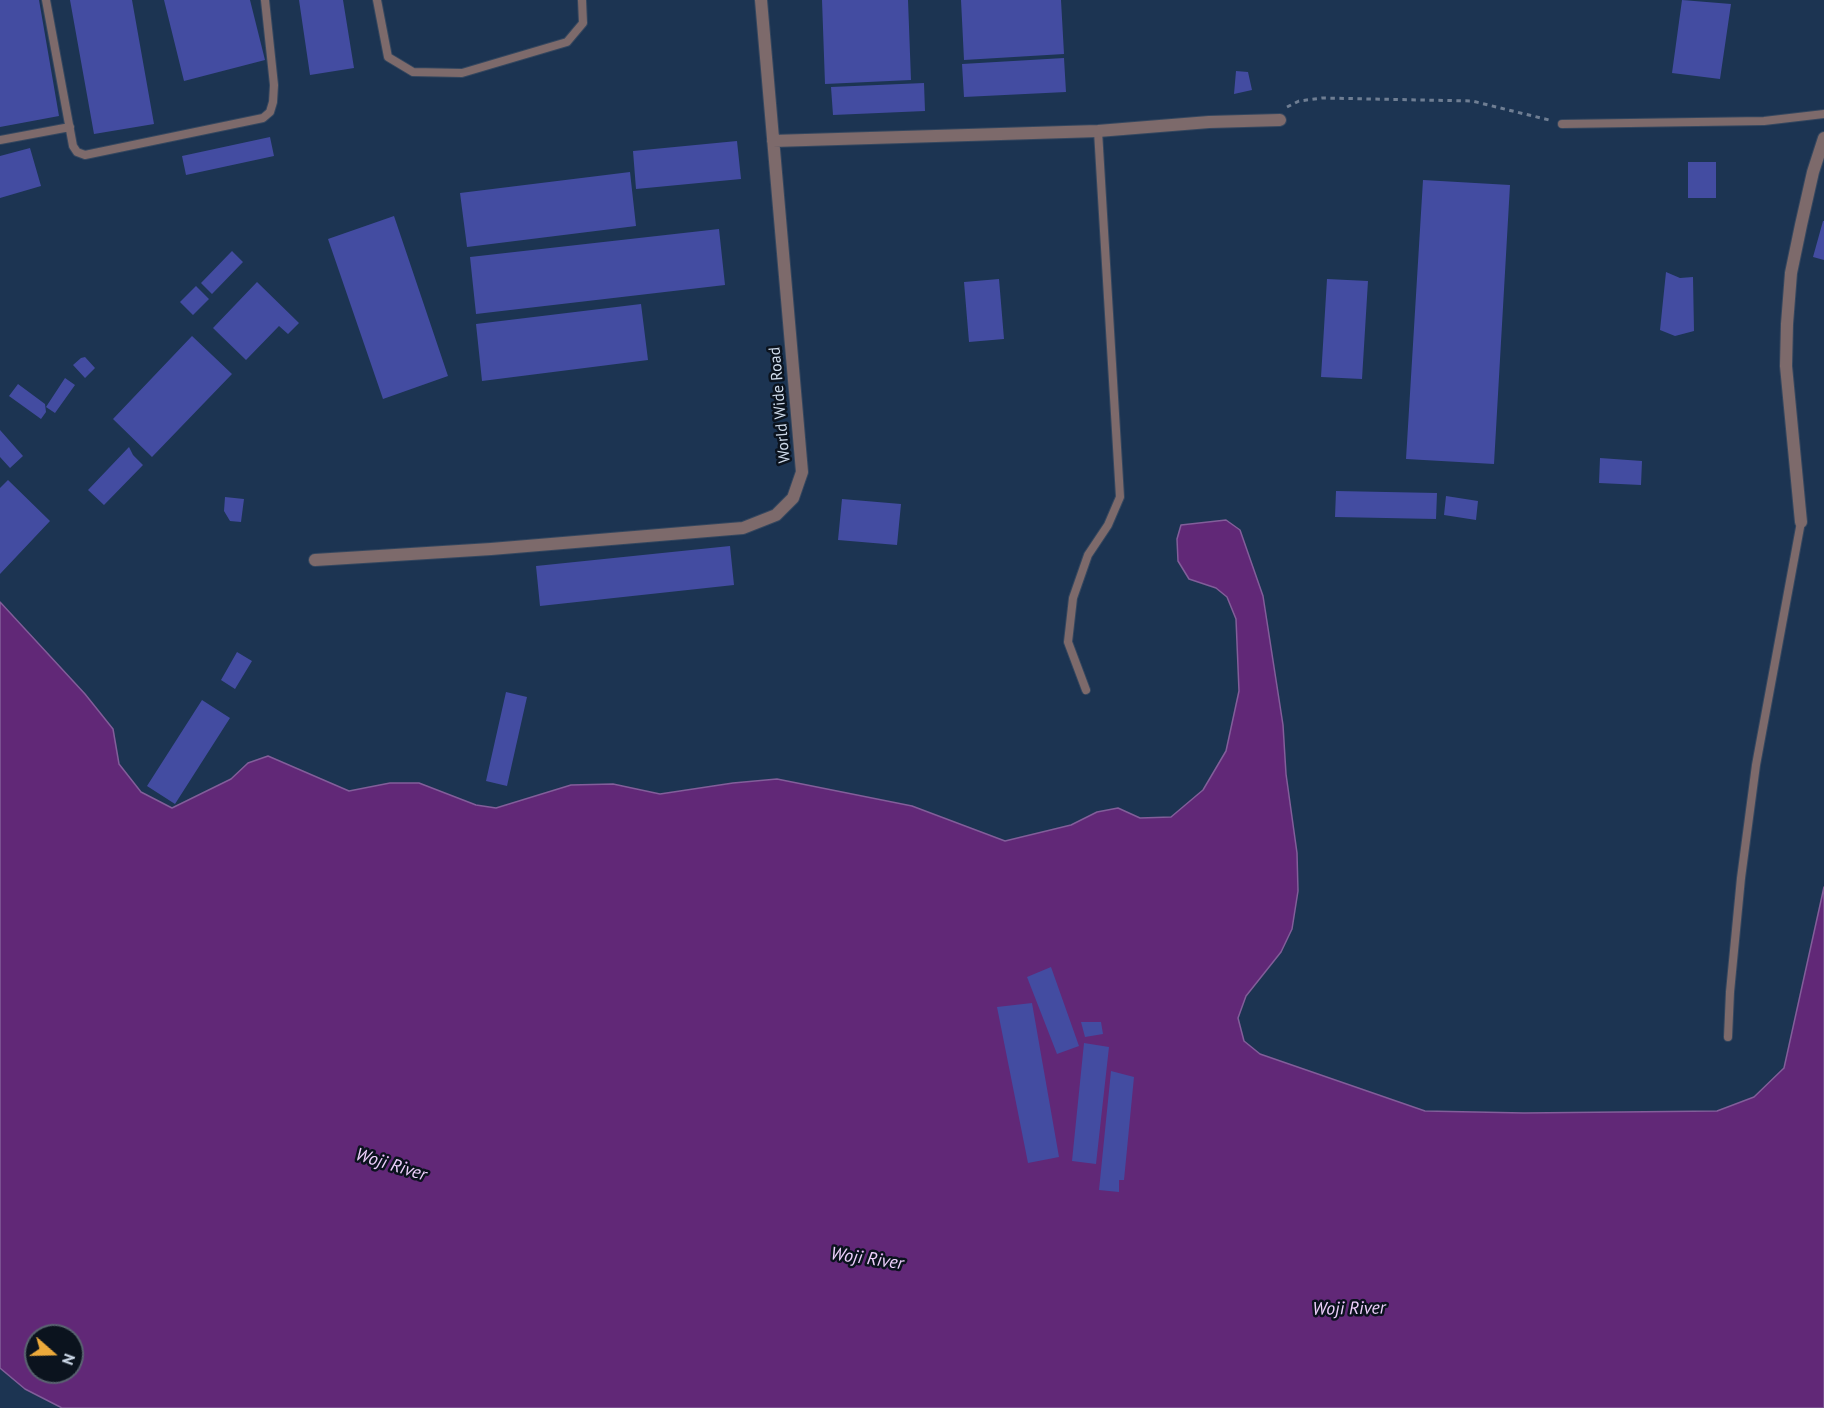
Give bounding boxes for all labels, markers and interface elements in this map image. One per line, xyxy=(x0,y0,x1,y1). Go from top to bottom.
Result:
street label: World Wide Road xyxy=(765,346,795,464)
water label: Woji River xyxy=(353,1144,429,1186)
water label: Woji River xyxy=(829,1243,905,1275)
water label: Woji River xyxy=(1312,1298,1386,1320)
north arrow xyxy=(24,1324,84,1384)
text: N xyxy=(58,1351,80,1368)

